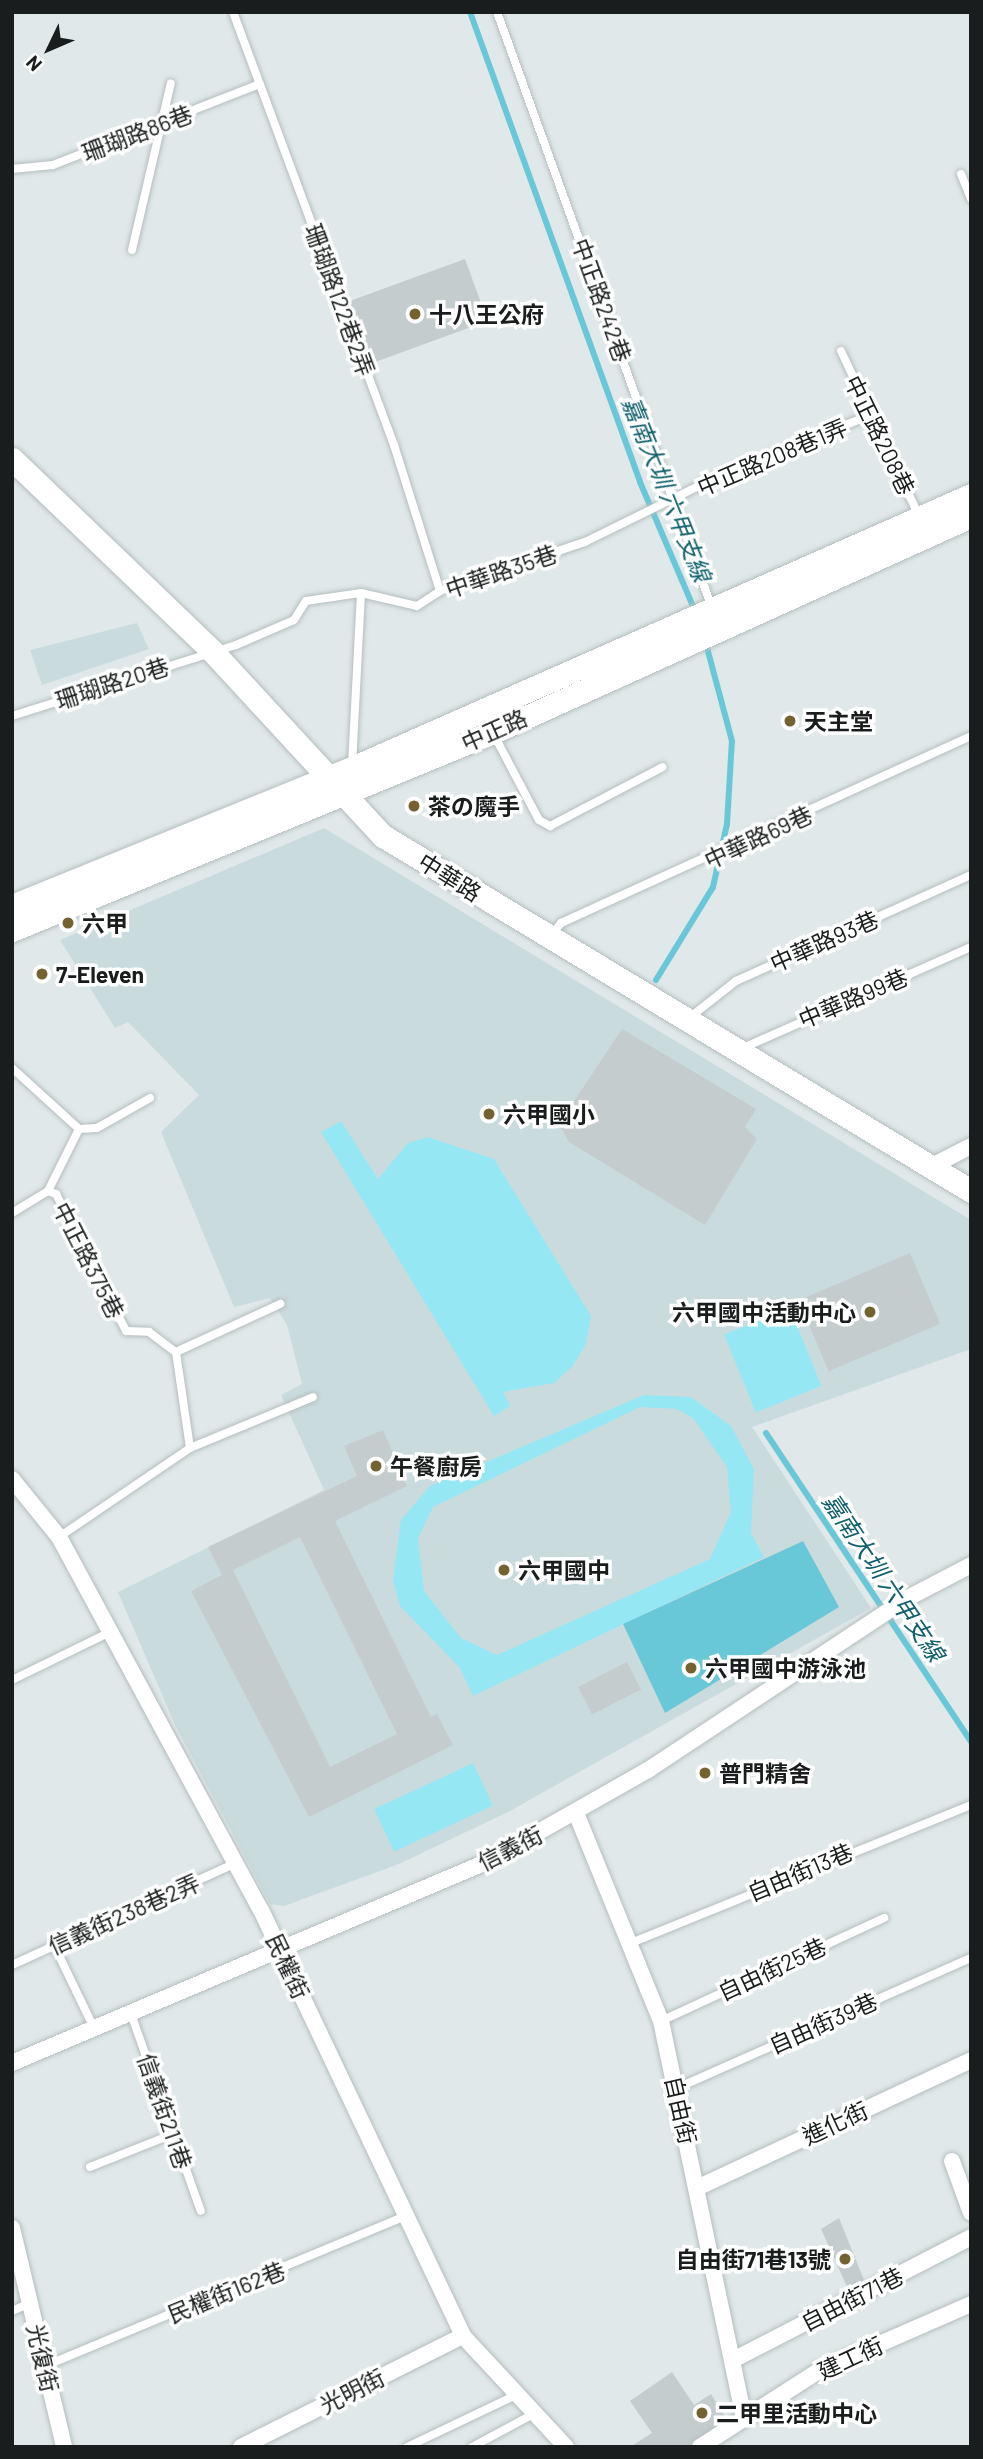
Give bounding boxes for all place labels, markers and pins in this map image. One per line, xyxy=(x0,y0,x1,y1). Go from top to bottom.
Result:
place label: 十八王公府 xyxy=(429,300,544,328)
marker: 十八王公府 xyxy=(407,306,423,322)
place label: 天主堂 xyxy=(804,707,873,735)
marker: 天主堂 xyxy=(782,713,798,729)
place label: 茶の魔手 xyxy=(428,792,520,820)
marker: 茶の魔手 xyxy=(406,798,422,814)
place label: 六甲 xyxy=(82,909,128,937)
marker: 六甲 xyxy=(60,915,76,931)
place label: 7-Eleven xyxy=(56,960,144,988)
marker: 7-Eleven xyxy=(34,966,50,982)
place label: 六甲國小 xyxy=(503,1100,595,1128)
marker: 六甲國小 xyxy=(481,1106,497,1122)
place label: 六甲國中活動中心 xyxy=(672,1298,856,1326)
marker: 六甲國中活動中心 xyxy=(862,1304,878,1320)
place label: 午餐廚房 xyxy=(390,1452,482,1480)
marker: 午餐廚房 xyxy=(368,1458,384,1474)
place label: 六甲國中 xyxy=(518,1556,610,1584)
marker: 六甲國中 xyxy=(496,1562,512,1578)
place label: 六甲國中游泳池 xyxy=(705,1654,866,1682)
marker: 六甲國中游泳池 xyxy=(683,1660,699,1676)
place label: 普門精舍 xyxy=(719,1759,811,1787)
marker: 普門精舍 xyxy=(697,1765,713,1781)
place label: 自由街71巷13號 xyxy=(676,2245,831,2273)
marker: 自由街71巷13號 xyxy=(837,2251,853,2267)
place label: 二甲里活動中心 xyxy=(716,2399,877,2427)
marker: 二甲里活動中心 xyxy=(694,2405,710,2421)

